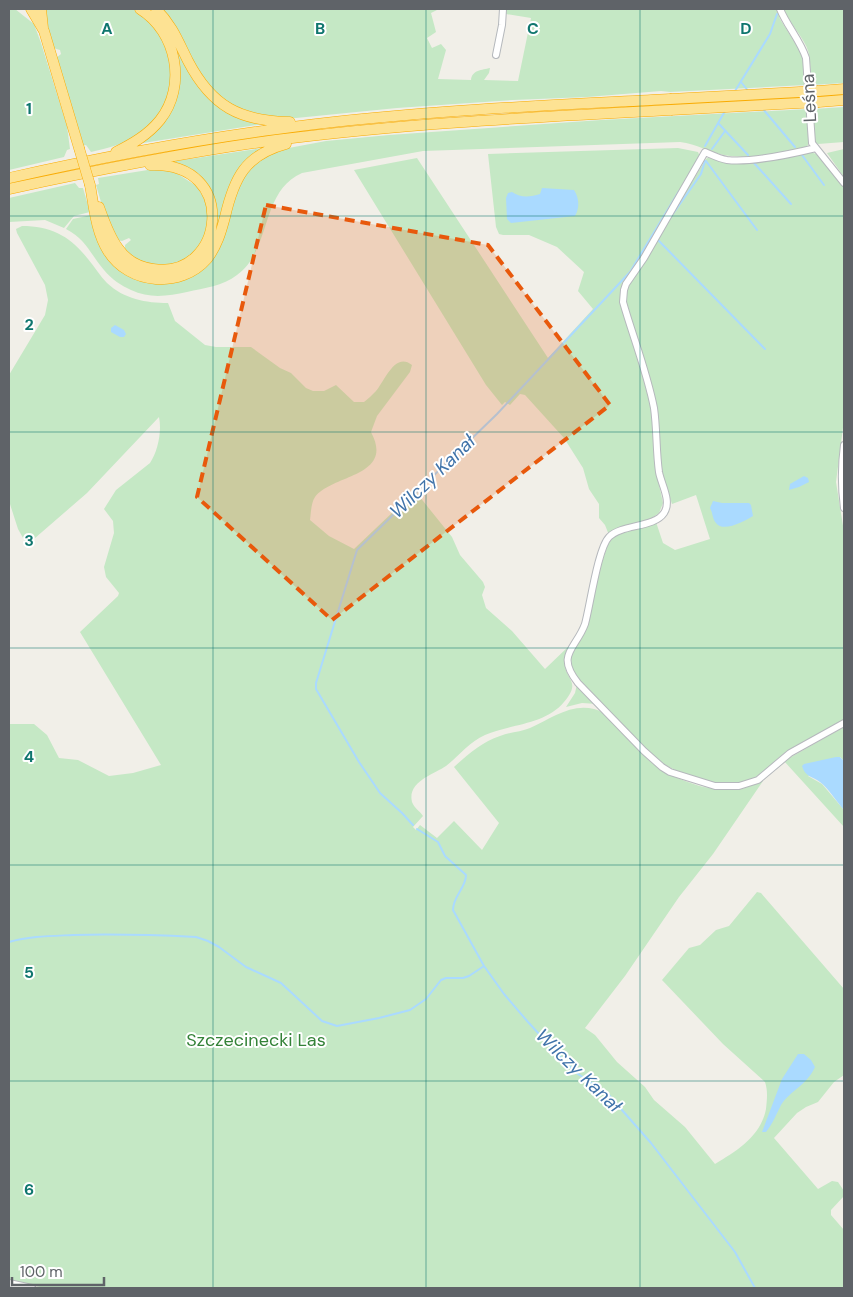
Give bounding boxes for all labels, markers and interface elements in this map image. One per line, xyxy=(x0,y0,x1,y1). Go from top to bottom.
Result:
text: A xyxy=(101,18,113,39)
text: B xyxy=(315,18,325,39)
text: C xyxy=(527,18,539,39)
text: D xyxy=(740,18,752,39)
street label: Leśna xyxy=(796,73,822,123)
text: 1 xyxy=(26,98,32,119)
text: 2 xyxy=(24,314,34,335)
water label: Wilczy Kanał xyxy=(384,428,482,524)
text: 3 xyxy=(24,530,34,551)
text: 4 xyxy=(24,746,34,767)
text: 5 xyxy=(24,962,34,983)
water label: Wilczy Kanał xyxy=(530,1023,628,1119)
park label: Szczecinecki Las xyxy=(186,1028,326,1052)
text: 6 xyxy=(24,1179,34,1200)
scale bar xyxy=(12,1254,105,1286)
text: 100 m xyxy=(20,1262,63,1282)

